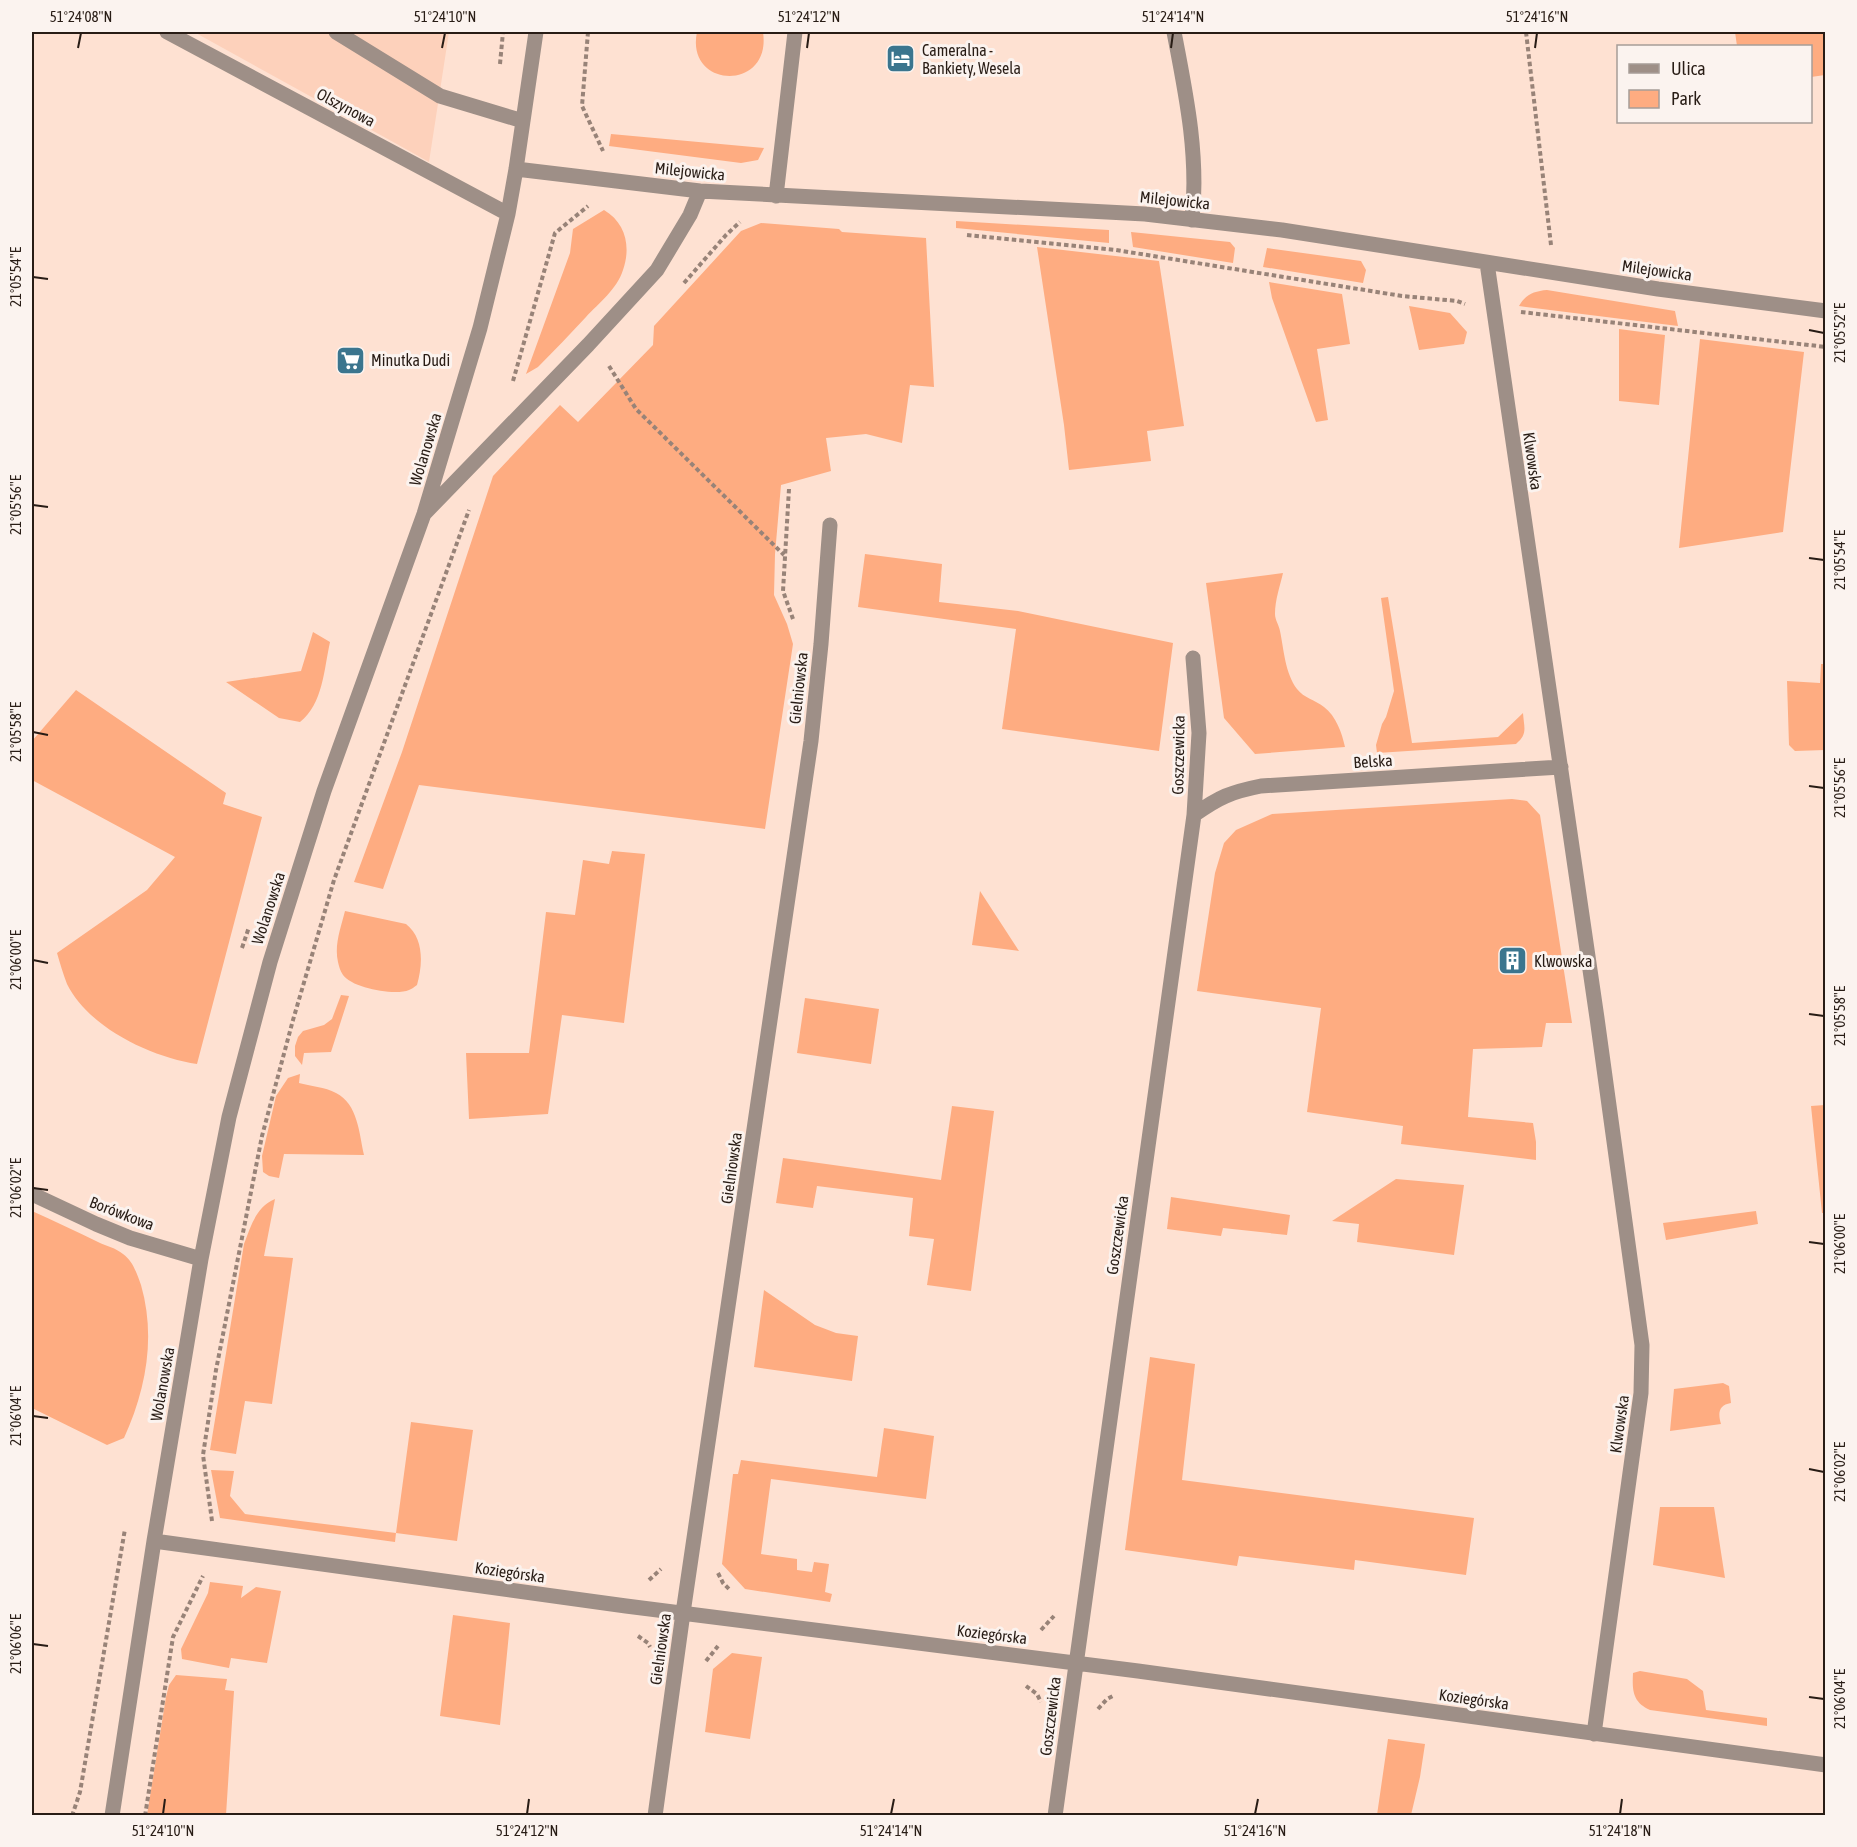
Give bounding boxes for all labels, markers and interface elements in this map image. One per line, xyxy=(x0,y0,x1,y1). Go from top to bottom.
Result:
text: 51°24'08"N xyxy=(50,8,112,25)
text: 51°24'10"N xyxy=(414,8,476,25)
text: 51°24'12"N xyxy=(778,8,840,25)
text: 51°24'14"N xyxy=(1142,8,1204,25)
text: 51°24'16"N xyxy=(1506,8,1568,25)
place label: Cameralna - Bankiety, Wesela xyxy=(922,41,1021,78)
hotel icon: Cameralna - Bankiety, Wesela xyxy=(885,43,917,75)
legend xyxy=(1617,45,1812,123)
text: Ulica xyxy=(1671,58,1706,79)
street label: Olszynowa xyxy=(313,84,378,131)
text: Park xyxy=(1671,88,1701,109)
street label: Milejowicka xyxy=(654,158,726,185)
street label: Milejowicka xyxy=(1139,187,1211,214)
text: 21°05'54"E xyxy=(7,246,24,307)
street label: Milejowicka xyxy=(1621,256,1693,285)
text: 21°05'52"E xyxy=(1831,302,1848,363)
supermarket icon: Minutka Dudi xyxy=(334,344,366,376)
place label: Minutka Dudi xyxy=(371,351,450,369)
street label: Wolanowska xyxy=(405,410,445,488)
street label: Klwowska xyxy=(1520,431,1546,491)
text: 21°05'56"E xyxy=(7,474,24,535)
text: 21°05'54"E xyxy=(1831,529,1848,590)
street label: Gielniowska xyxy=(785,651,811,725)
text: 21°05'58"E xyxy=(7,701,24,762)
street label: Goszczewicka xyxy=(1168,715,1188,795)
street label: Belska xyxy=(1353,751,1393,771)
text: 21°05'56"E xyxy=(1831,757,1848,818)
street label: Wolanowska xyxy=(248,869,288,947)
text: 21°06'00"E xyxy=(7,929,24,990)
building icon: Klwowska xyxy=(1497,945,1529,977)
place label: Klwowska xyxy=(1534,952,1592,970)
text: 21°05'58"E xyxy=(1831,985,1848,1046)
street label: Gielniowska xyxy=(717,1131,745,1205)
text: 21°06'02"E xyxy=(7,1157,24,1218)
street label: Borówkowa xyxy=(87,1192,157,1234)
street label: Goszczewicka xyxy=(1103,1194,1131,1276)
text: 21°06'00"E xyxy=(1831,1213,1848,1274)
street label: Wolanowska xyxy=(147,1345,177,1423)
text: 21°06'04"E xyxy=(7,1385,24,1446)
street label: Klwowska xyxy=(1606,1394,1632,1454)
text: 21°06'02"E xyxy=(1831,1441,1848,1502)
street label: Koziegórska xyxy=(474,1558,546,1587)
street label: Gielniowska xyxy=(646,1612,674,1686)
text: 21°06'06"E xyxy=(7,1613,24,1674)
street label: Koziegórska xyxy=(956,1621,1028,1648)
text: 21°06'04"E xyxy=(1831,1668,1848,1729)
street label: Goszczewicka xyxy=(1036,1675,1064,1757)
street label: Koziegórska xyxy=(1438,1685,1510,1714)
text: 51°24'10"N xyxy=(132,1822,194,1839)
text: 51°24'12"N xyxy=(496,1822,558,1839)
text: 51°24'14"N xyxy=(860,1822,922,1839)
text: 51°24'16"N xyxy=(1224,1822,1286,1839)
text: 51°24'18"N xyxy=(1589,1822,1651,1839)

